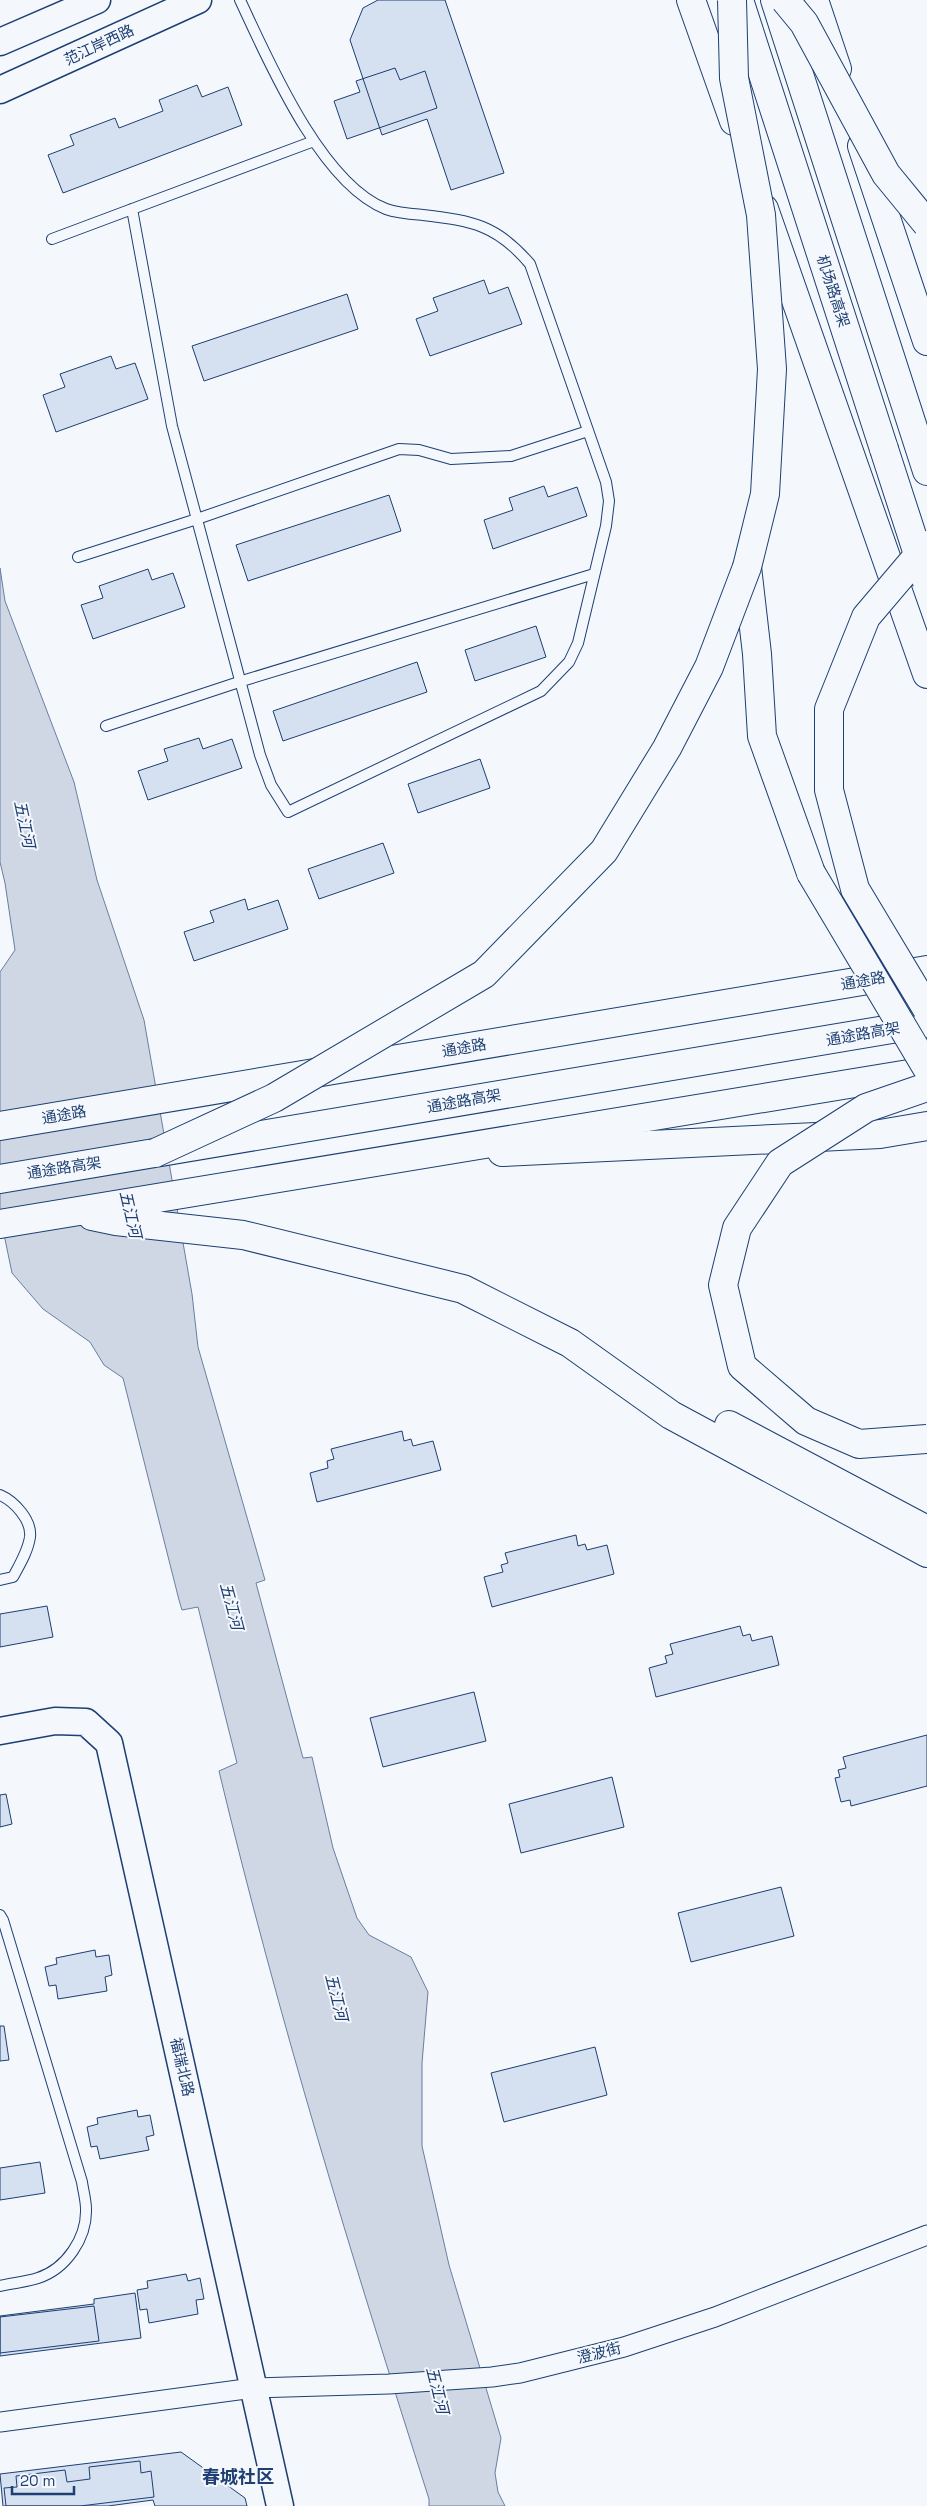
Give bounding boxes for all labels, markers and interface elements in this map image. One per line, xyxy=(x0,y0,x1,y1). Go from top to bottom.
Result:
street label: 范江岸西路 xyxy=(61,20,137,69)
street label: 机场路高架 xyxy=(813,252,854,329)
water label: 五江河 xyxy=(9,798,40,853)
street label: 通途路 xyxy=(839,967,887,994)
street label: 通途路高架 xyxy=(824,1018,902,1049)
street label: 通途路 xyxy=(440,1034,488,1061)
street label: 通途路高架 xyxy=(425,1085,503,1116)
street label: 通途路 xyxy=(40,1101,88,1128)
street label: 通途路高架 xyxy=(25,1152,102,1183)
water label: 五江河 xyxy=(115,1188,147,1243)
water label: 五江河 xyxy=(215,1580,249,1635)
water label: 五江河 xyxy=(321,1971,353,2026)
street label: 福瑞北路 xyxy=(166,2036,198,2098)
street label: 澄波街 xyxy=(575,2338,623,2367)
water label: 五江河 xyxy=(422,2364,454,2419)
scale bar xyxy=(12,2464,75,2496)
district label: 春城社区 xyxy=(202,2465,274,2488)
text: 20 m xyxy=(20,2471,55,2490)

